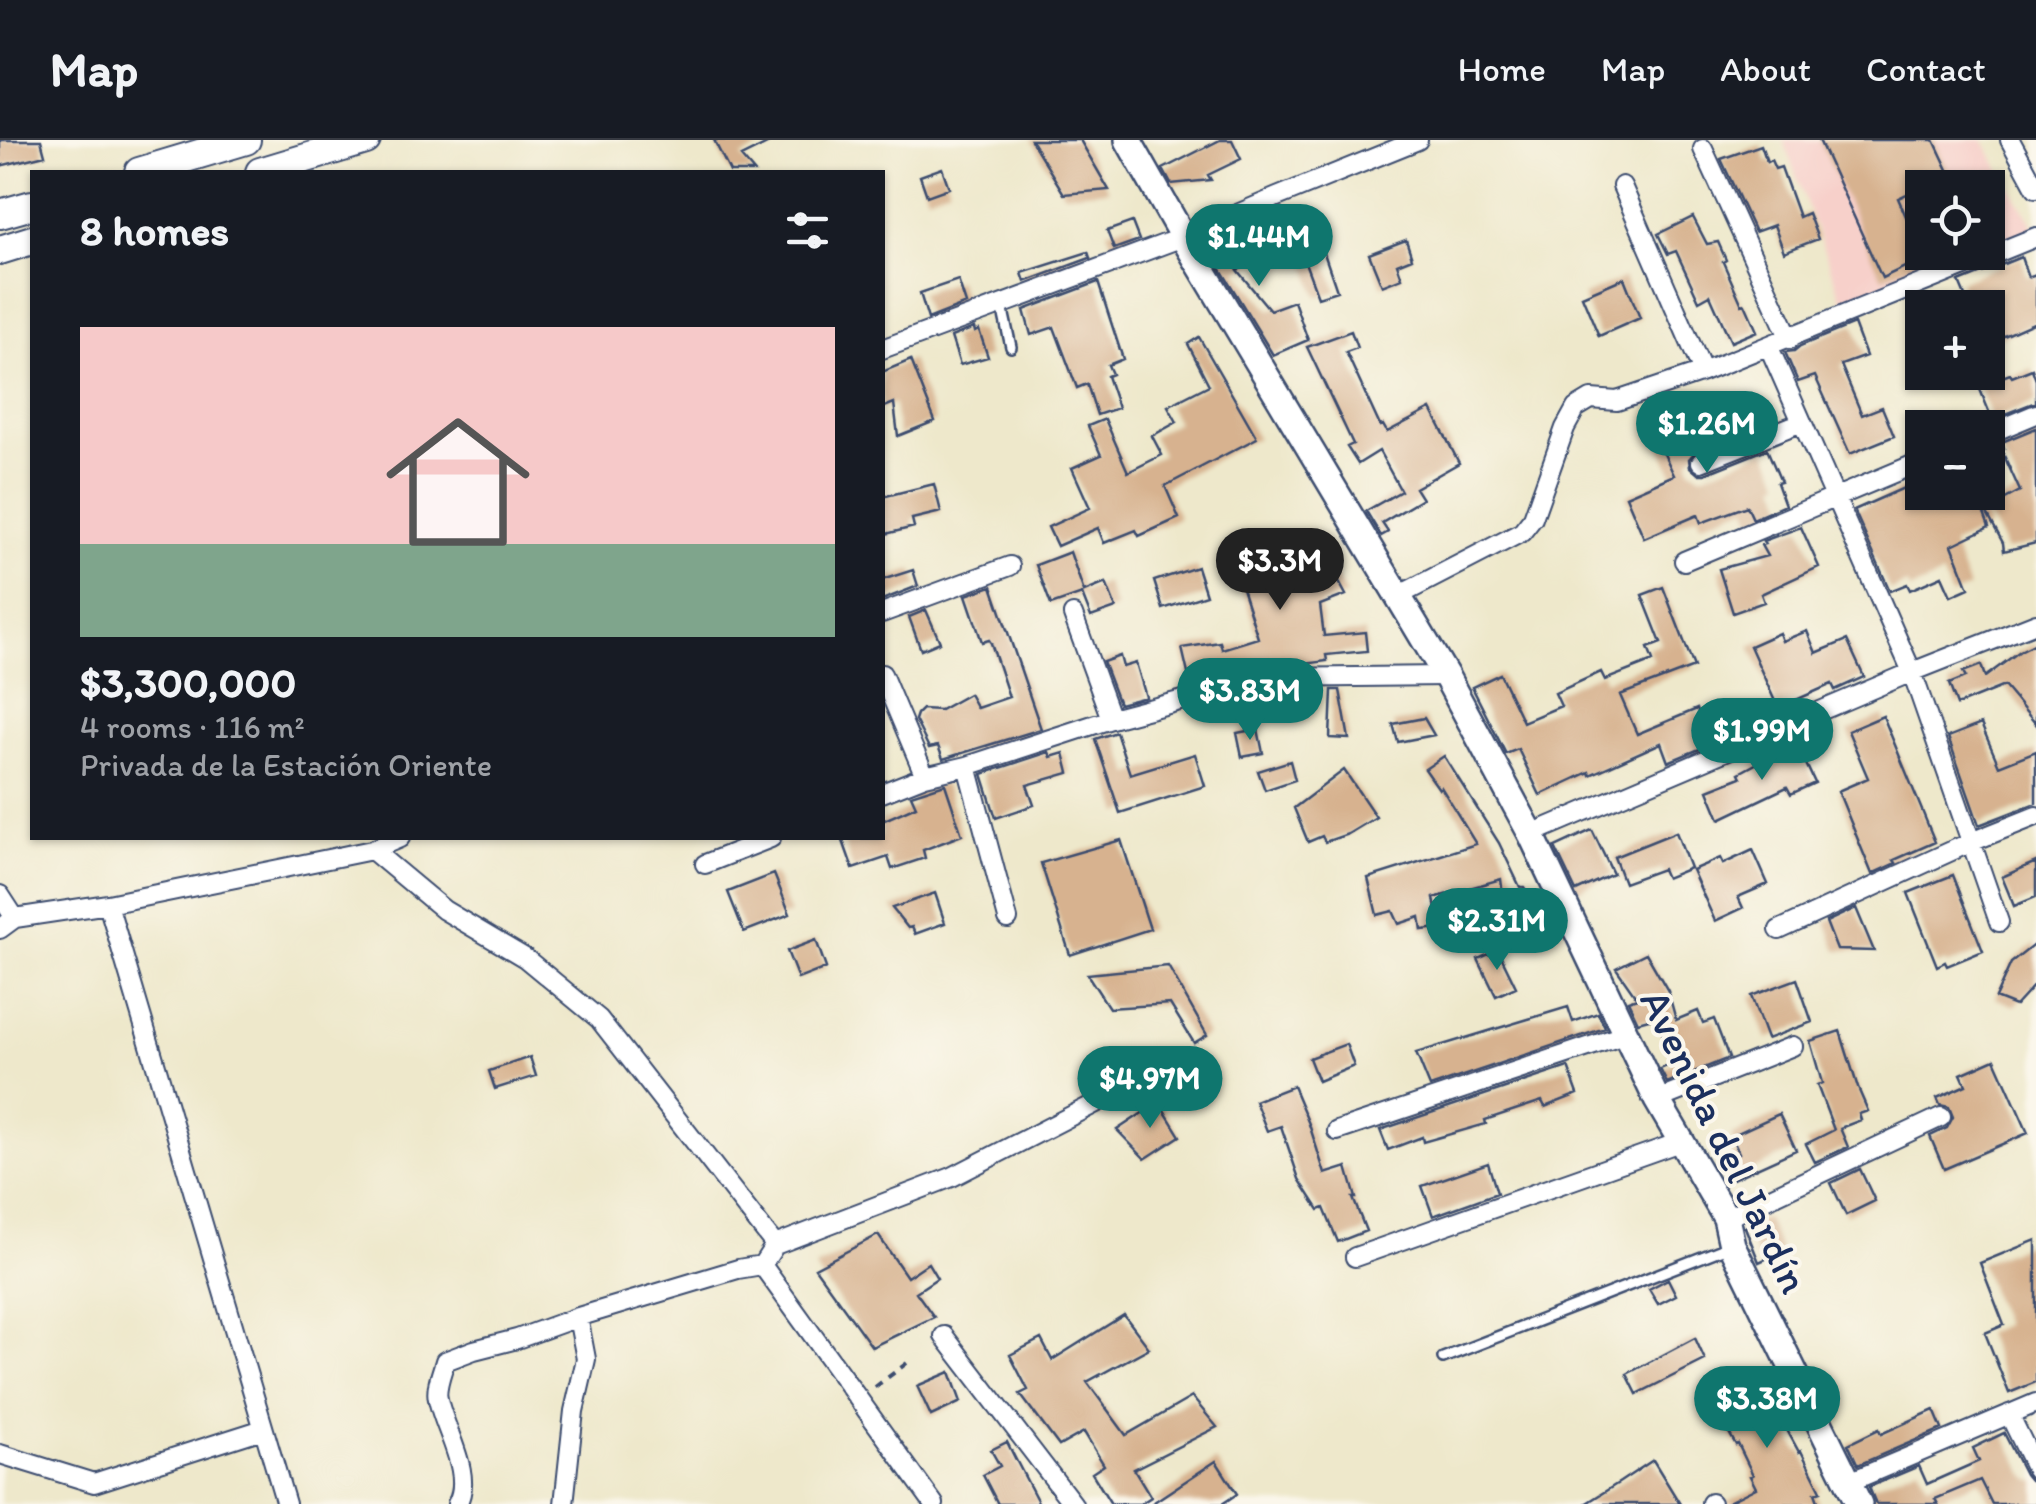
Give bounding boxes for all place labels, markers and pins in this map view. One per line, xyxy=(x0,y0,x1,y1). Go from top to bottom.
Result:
pin: $1.44M xyxy=(1178,204,1340,289)
pin: $1.26M xyxy=(1626,391,1788,476)
pin: $3.3M xyxy=(1210,528,1350,613)
pin: $3.83M xyxy=(1169,658,1331,743)
pin: $1.99M xyxy=(1681,698,1843,783)
pin: $2.31M xyxy=(1416,888,1578,973)
pin: $4.97M xyxy=(1069,1046,1231,1131)
pin: $3.38M xyxy=(1686,1366,1848,1451)

